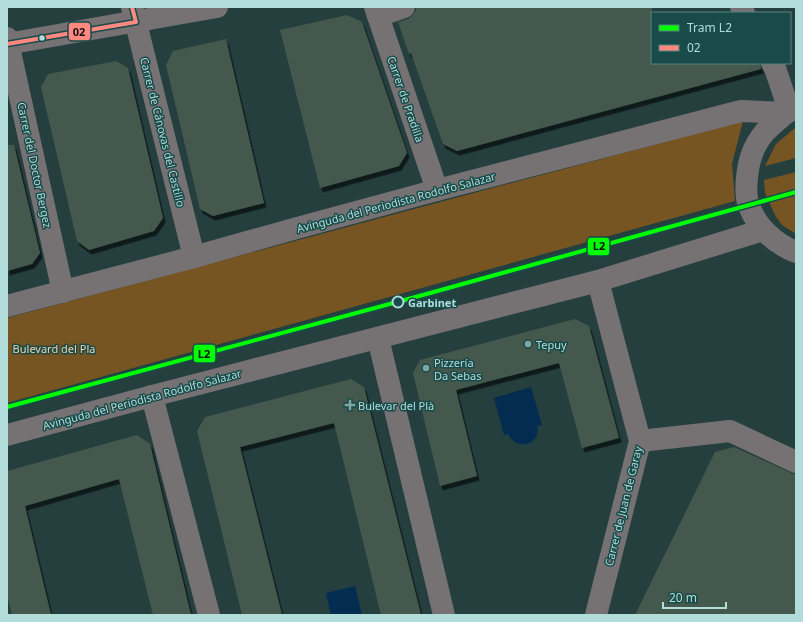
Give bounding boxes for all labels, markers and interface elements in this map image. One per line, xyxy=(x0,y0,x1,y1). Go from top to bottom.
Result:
legend xyxy=(651,12,791,64)
text: Tram L2 xyxy=(687,19,732,36)
line badge: 02 xyxy=(68,22,91,41)
text: 02 xyxy=(73,24,85,39)
unlabelled marker xyxy=(37,33,47,43)
text: 02 xyxy=(687,39,701,56)
street label: Carrer de Pradilla xyxy=(384,54,428,144)
street label: Carrer de Cánovas del Castillo xyxy=(137,56,189,209)
street label: Carrer del Doctor Bergez xyxy=(14,101,56,229)
street label: Avinguda del Periodista Rodolfo Salazar xyxy=(295,168,497,236)
line badge: L2 xyxy=(587,237,610,256)
text: L2 xyxy=(593,238,605,253)
marker: Garbinet xyxy=(391,295,405,309)
place label: Garbinet xyxy=(408,295,456,310)
place label: Tepuy xyxy=(536,337,567,352)
marker: Tepuy xyxy=(523,339,533,349)
park label: Bulevard del Pla xyxy=(13,341,95,356)
line badge: L2 xyxy=(193,344,216,363)
text: L2 xyxy=(198,346,210,361)
place label: Pizzería Da Sebas xyxy=(434,355,482,383)
marker: Pizzería Da Sebas xyxy=(421,363,431,373)
street label: Avinguda del Periodista Rodolfo Salazar xyxy=(41,365,243,433)
place label: Bulevar del Plà xyxy=(358,398,434,413)
marker: Bulevar del Plà xyxy=(345,400,355,410)
street label: Carrer de Juan de Garay xyxy=(601,444,645,568)
scale bar xyxy=(663,584,726,610)
text: 20 m xyxy=(669,589,697,606)

